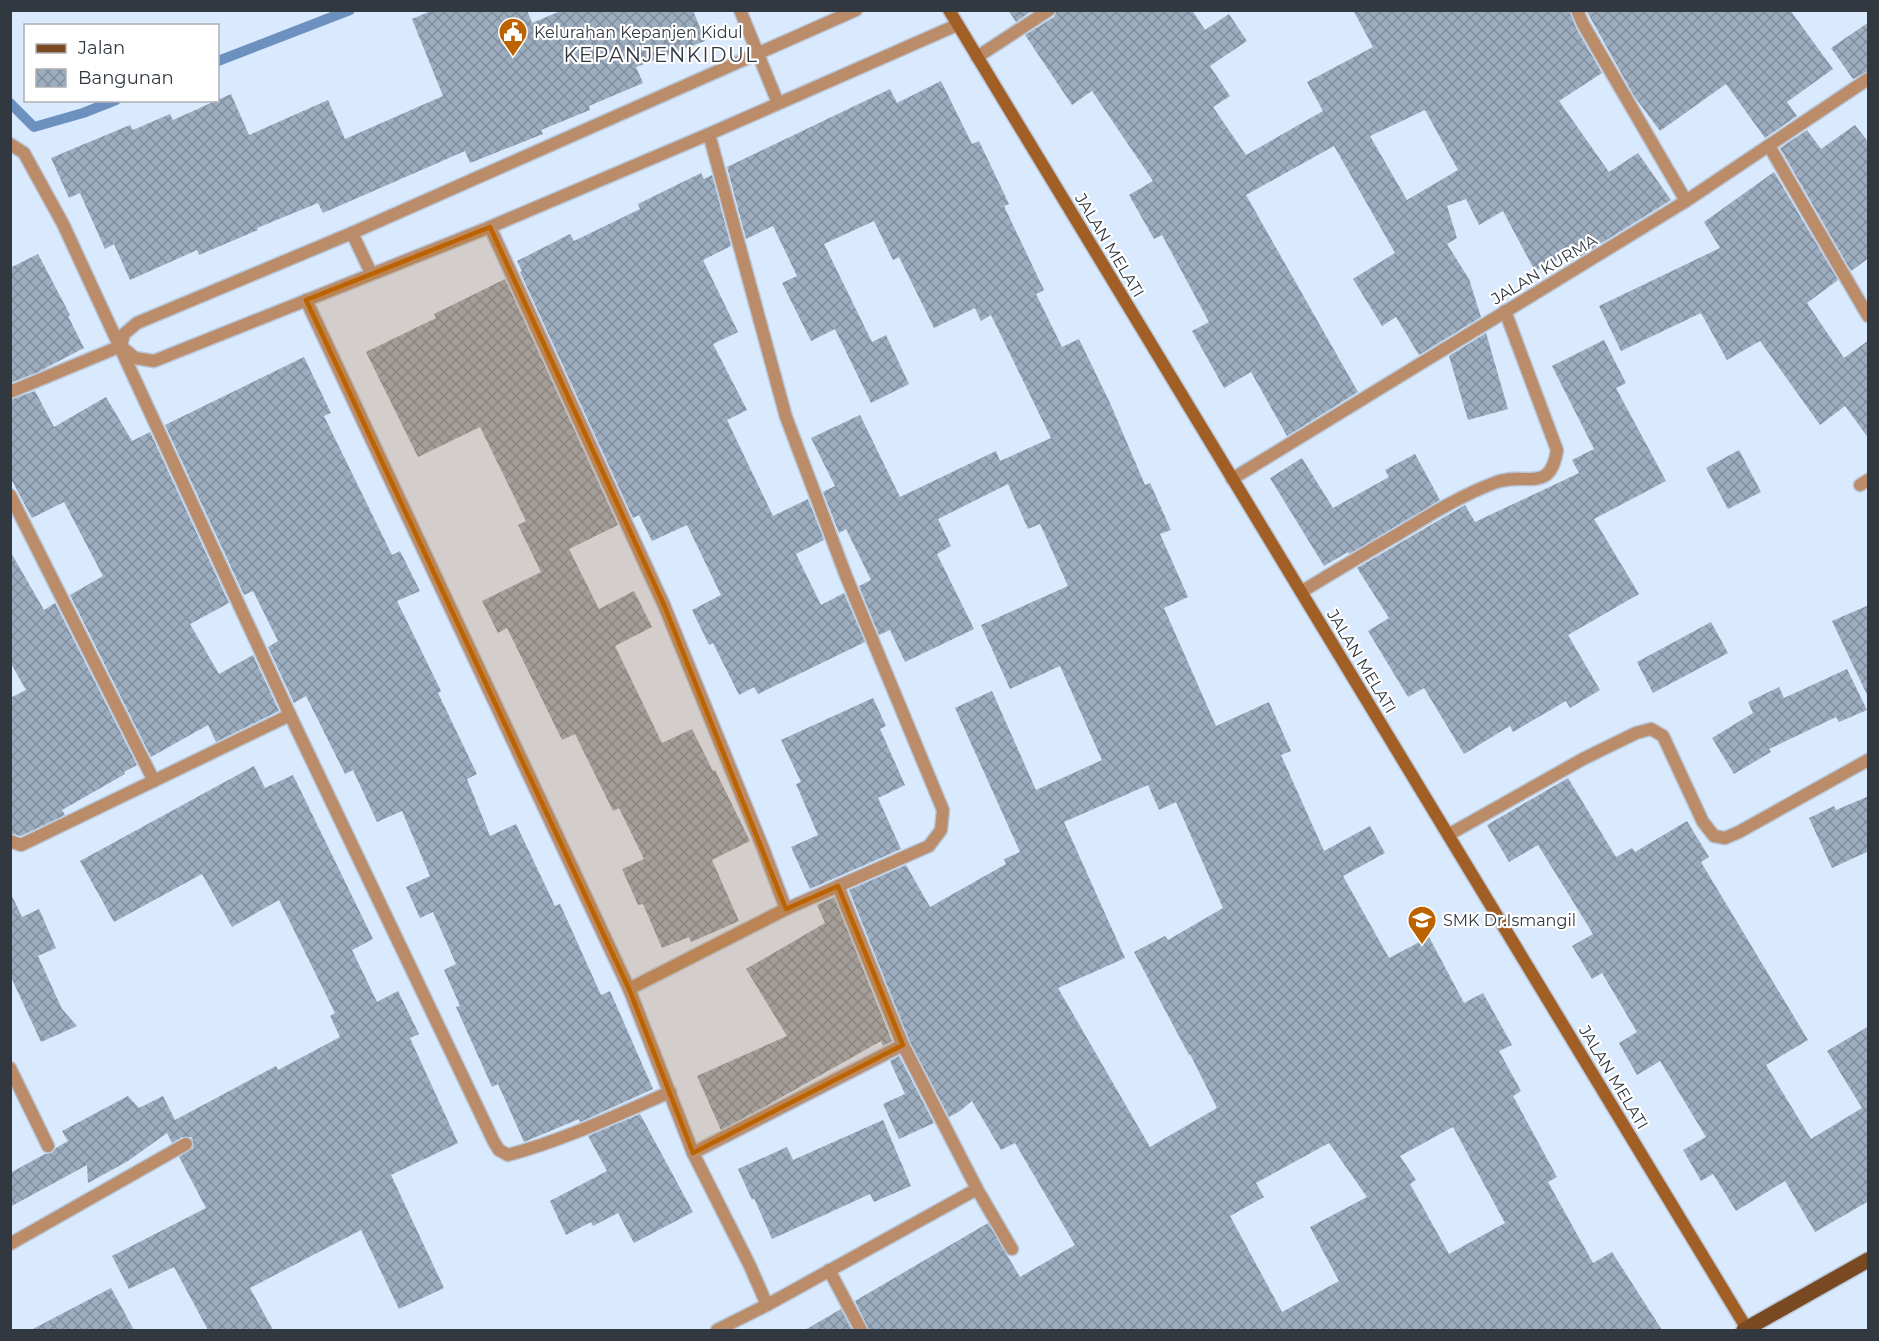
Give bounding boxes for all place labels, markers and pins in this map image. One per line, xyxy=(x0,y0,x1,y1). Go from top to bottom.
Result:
public building icon: Kelurahan Kepanjen Kidul xyxy=(497,16,529,58)
place label: Kelurahan Kepanjen Kidul xyxy=(534,23,743,42)
school or university icon: SMK Dr.Ismangil xyxy=(1406,904,1438,946)
place label: SMK Dr.Ismangil xyxy=(1443,911,1576,930)

